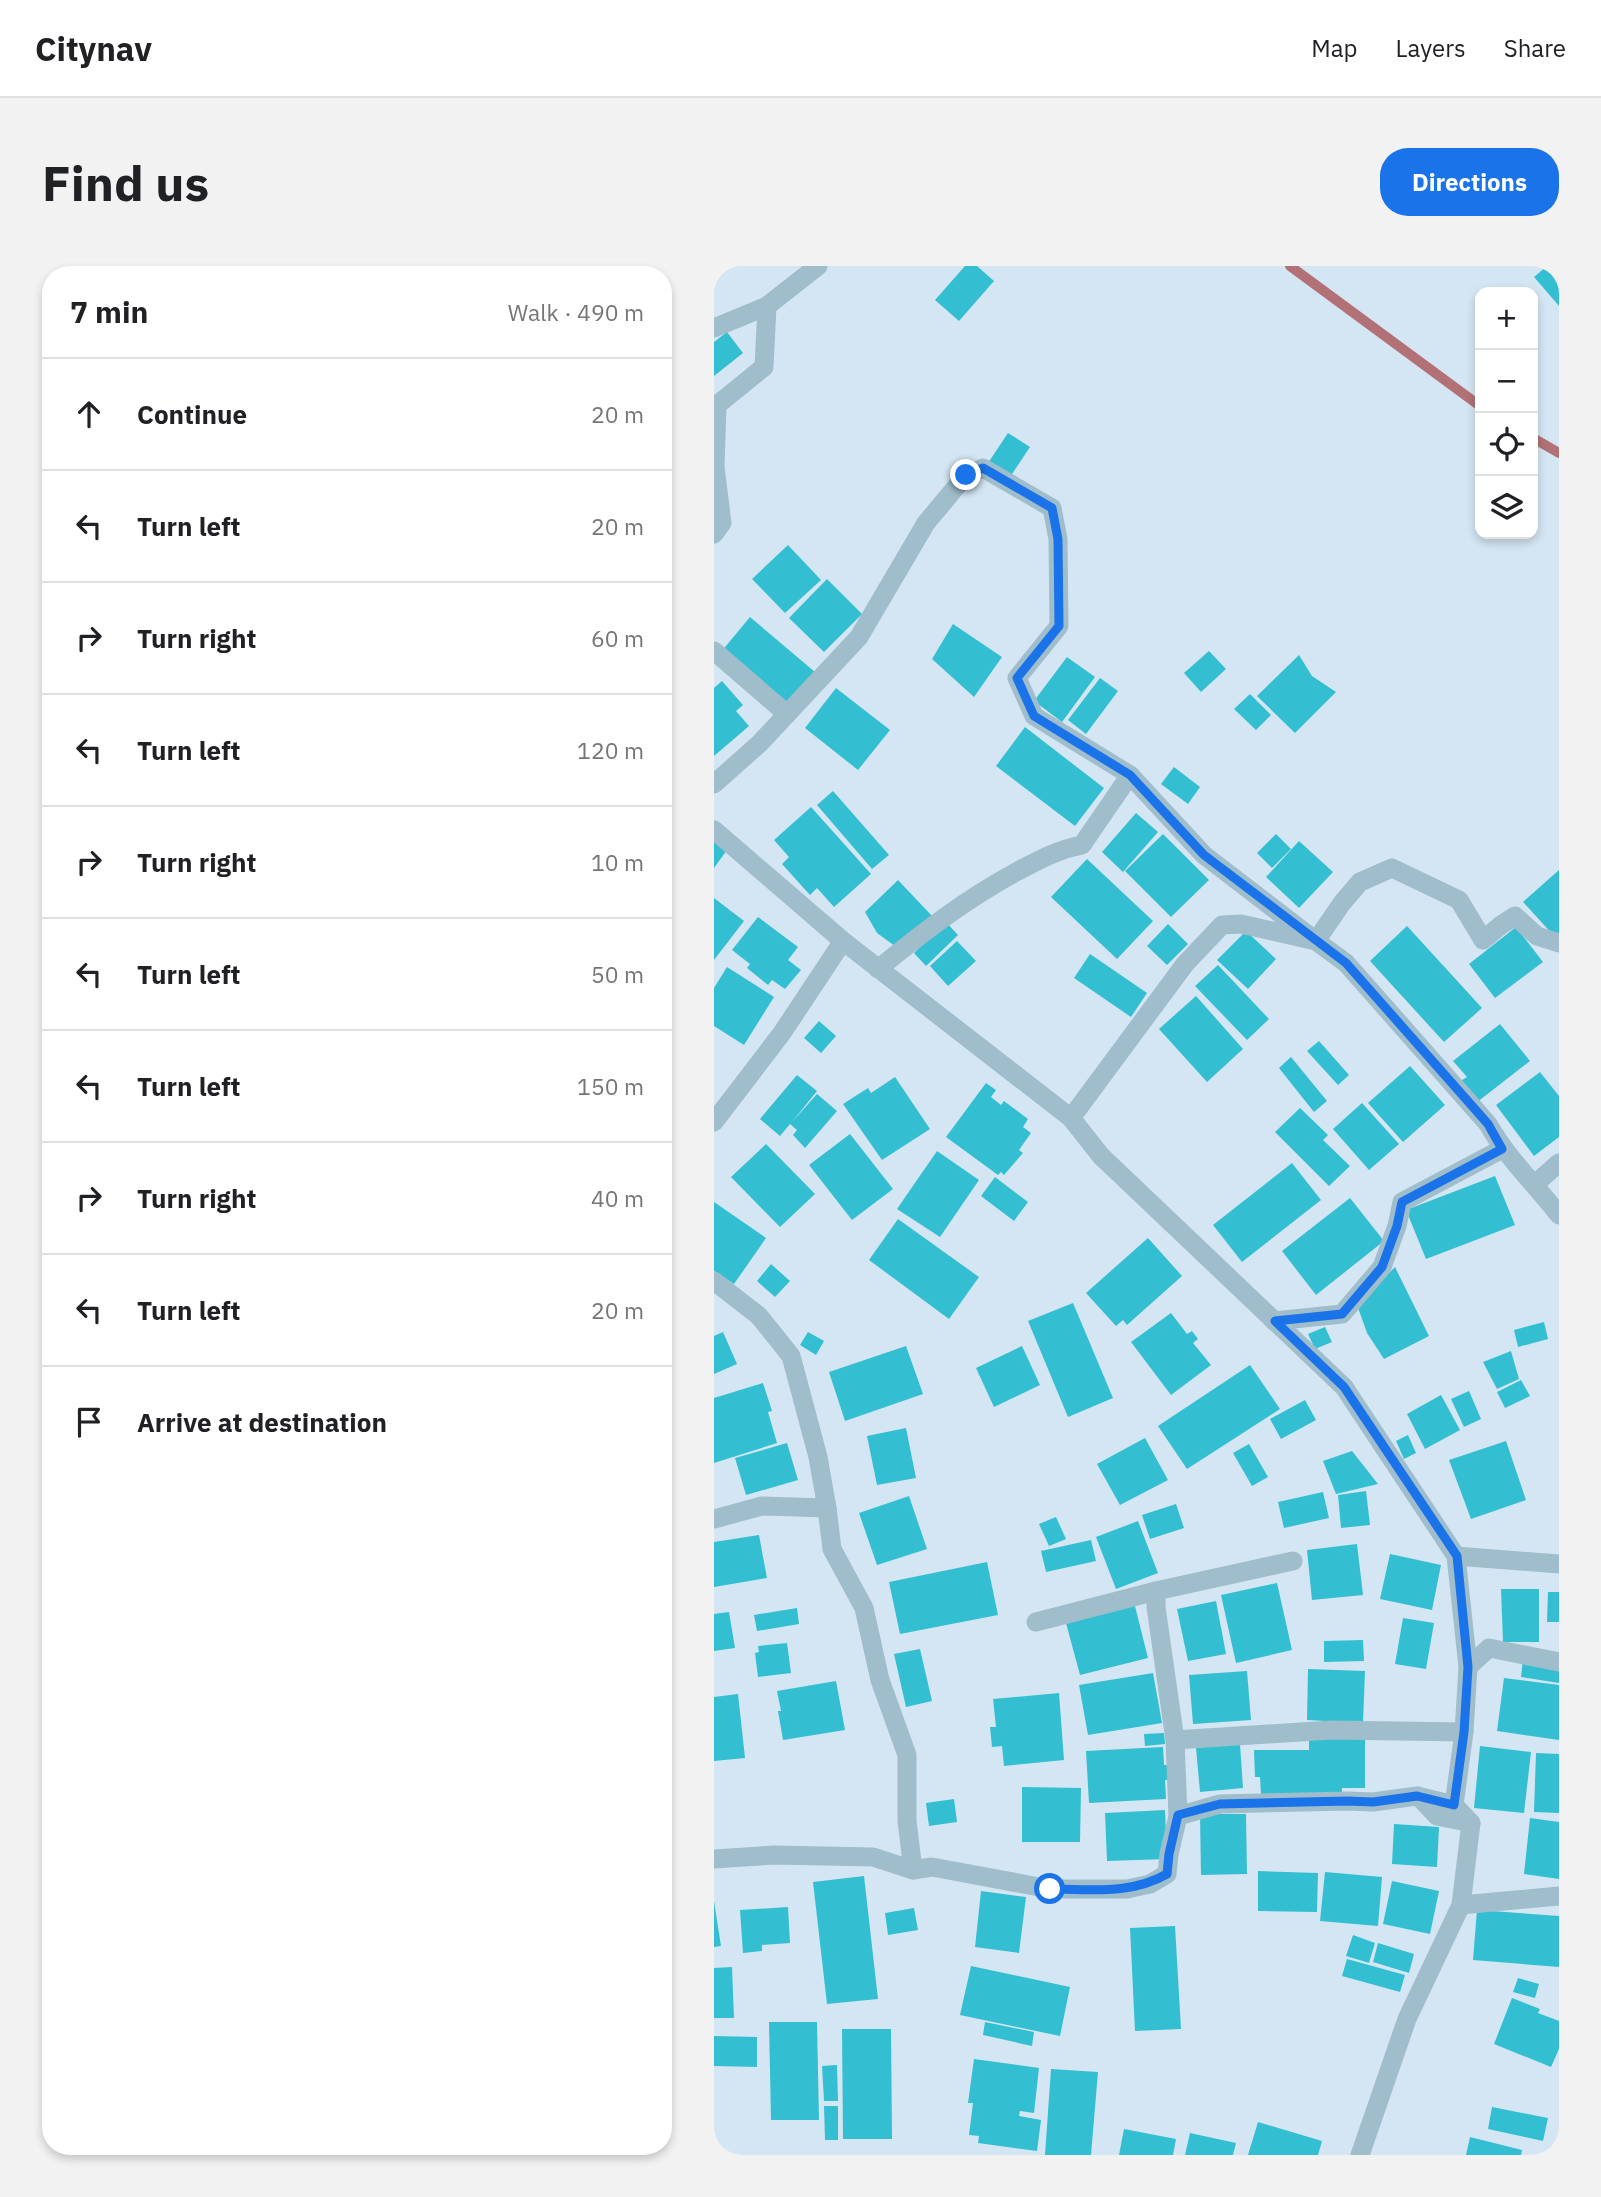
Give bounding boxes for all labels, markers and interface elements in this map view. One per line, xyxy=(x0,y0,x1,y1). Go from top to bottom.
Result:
text: Citynav xyxy=(35,27,152,70)
text: Map xyxy=(1311,32,1358,64)
text: Layers xyxy=(1396,32,1466,64)
text: Share xyxy=(1504,32,1566,64)
button: Directions xyxy=(1380,148,1559,216)
text: Find us xyxy=(42,151,209,214)
map controls xyxy=(1475,287,1538,539)
button: + xyxy=(1475,287,1538,350)
text: 7 min xyxy=(70,292,148,331)
text: Walk · 490 m xyxy=(508,297,644,327)
button: − xyxy=(1475,350,1538,413)
icon: ahead xyxy=(70,395,108,433)
text: Continue xyxy=(137,397,247,431)
text: 20 m xyxy=(591,399,644,429)
button: locate xyxy=(1475,413,1538,476)
route end xyxy=(950,459,981,490)
button: layers xyxy=(1475,476,1538,539)
icon: left xyxy=(70,507,108,545)
text: Turn left xyxy=(137,509,240,543)
text: 20 m xyxy=(591,511,644,541)
icon: right xyxy=(70,619,108,657)
text: Turn right xyxy=(137,621,256,655)
text: 60 m xyxy=(591,623,644,653)
icon: left xyxy=(70,731,108,769)
text: Turn left xyxy=(137,733,240,767)
text: 120 m xyxy=(577,735,644,765)
icon: right xyxy=(70,843,108,881)
text: Turn right xyxy=(137,845,256,879)
text: 10 m xyxy=(591,847,644,877)
icon: left xyxy=(70,955,108,993)
text: Turn left xyxy=(137,957,240,991)
text: 50 m xyxy=(591,959,644,989)
icon: left xyxy=(70,1067,108,1105)
text: Turn left xyxy=(137,1069,240,1103)
text: 150 m xyxy=(577,1071,644,1101)
icon: right xyxy=(70,1179,108,1217)
text: Turn right xyxy=(137,1181,256,1215)
text: 40 m xyxy=(591,1183,644,1213)
icon: left xyxy=(70,1291,108,1329)
text: Turn left xyxy=(137,1293,240,1327)
text: 20 m xyxy=(591,1295,644,1325)
icon: arrive xyxy=(70,1403,108,1441)
text: Arrive at destination xyxy=(137,1405,387,1439)
route start xyxy=(1034,1873,1065,1904)

